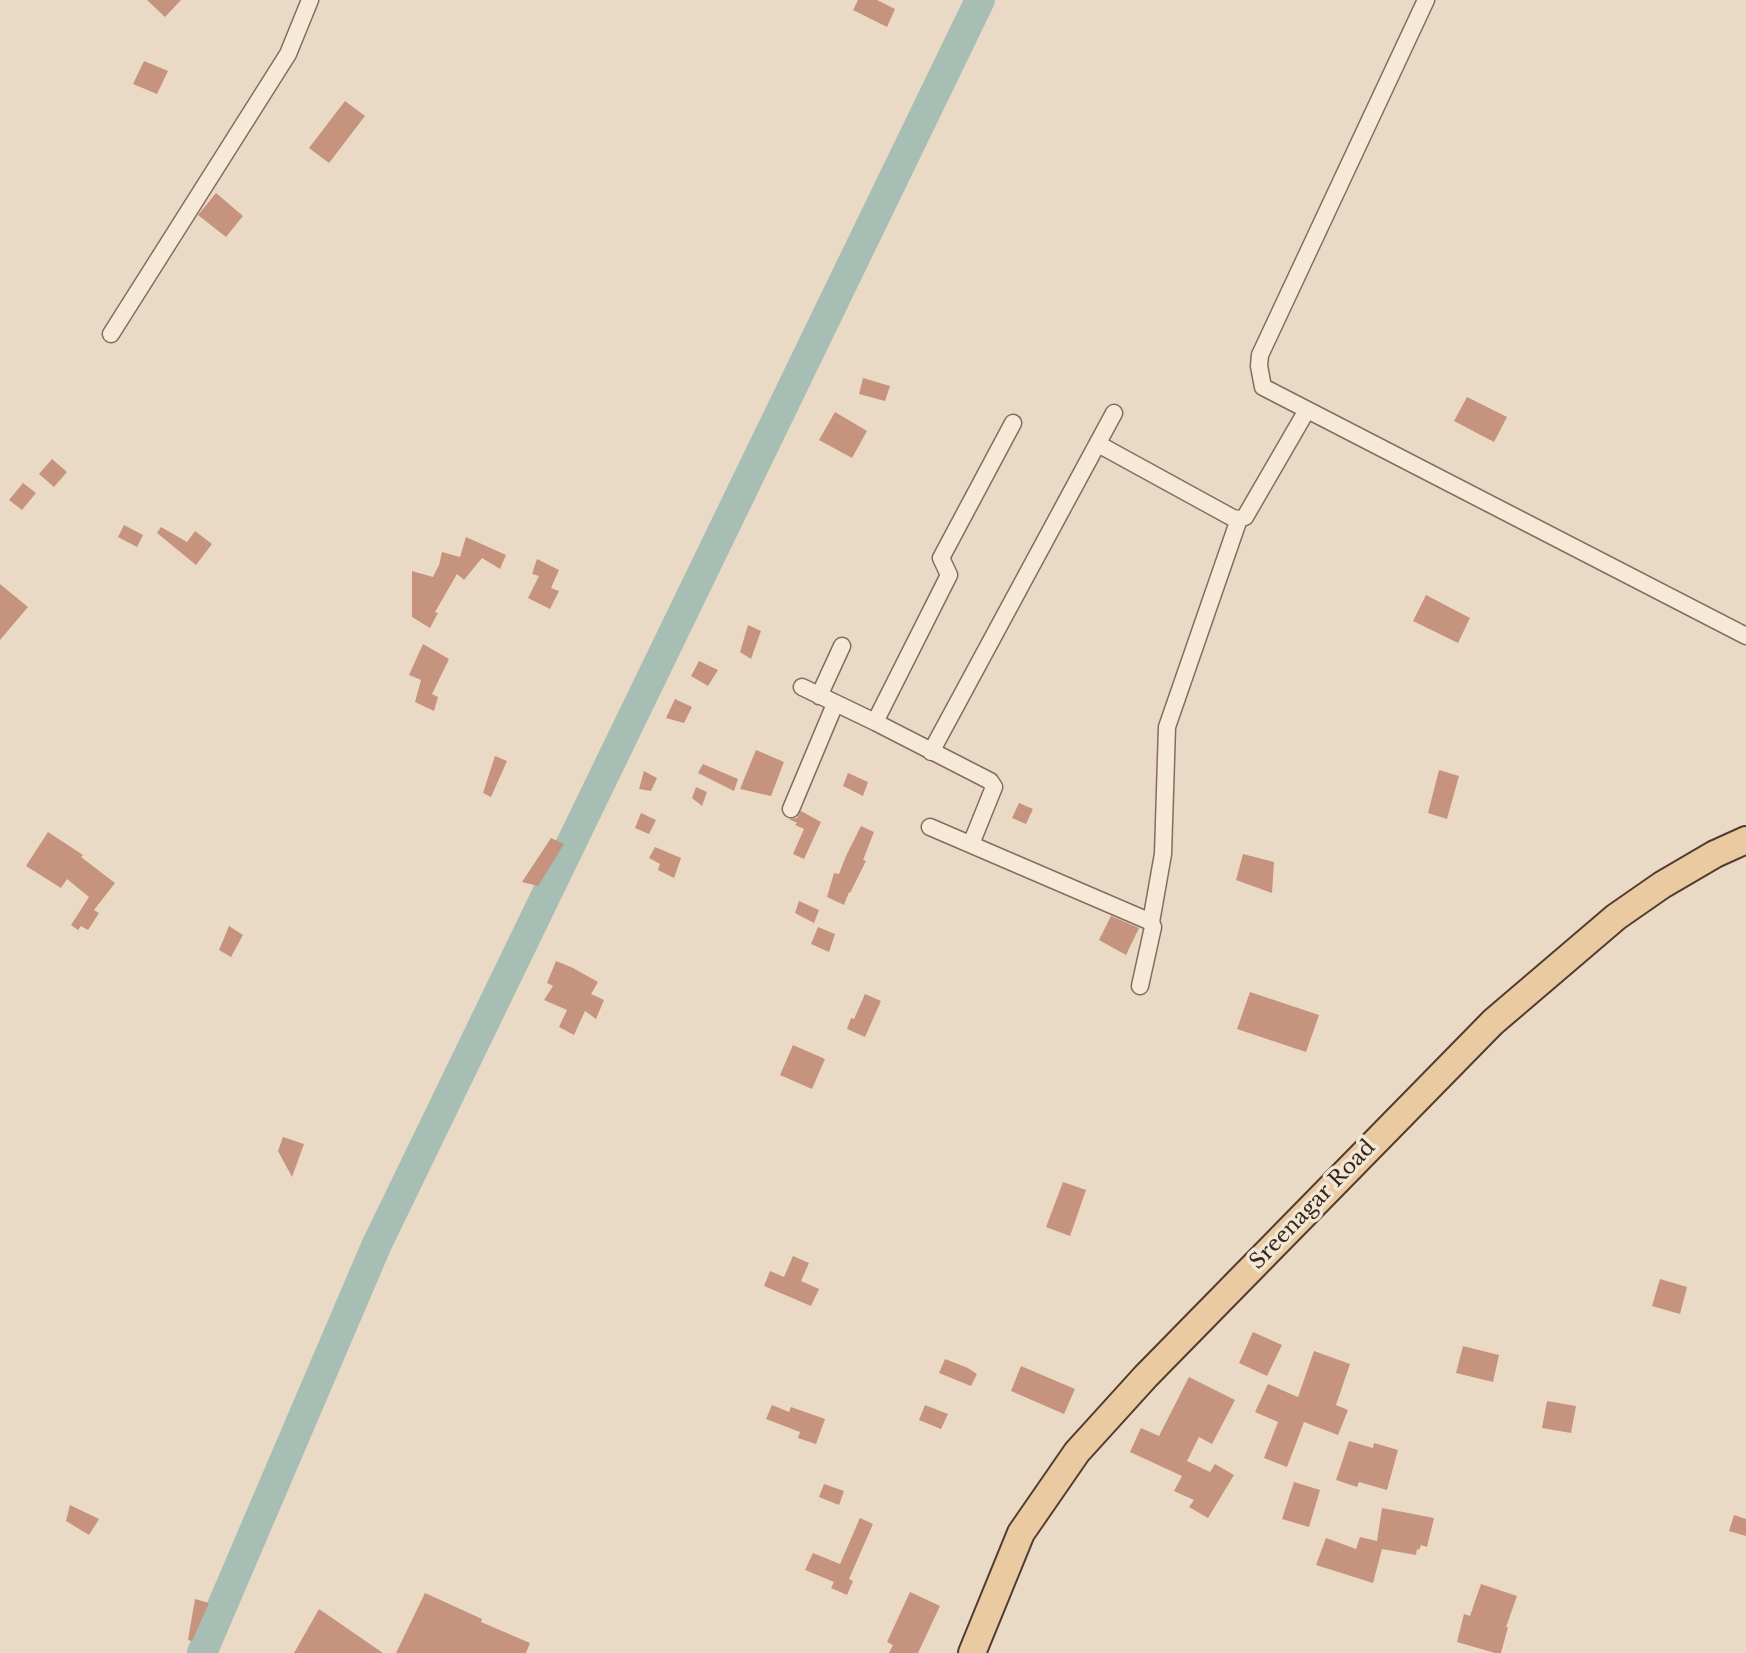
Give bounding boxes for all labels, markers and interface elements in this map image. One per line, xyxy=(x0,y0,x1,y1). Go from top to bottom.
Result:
street label: Sreenagar Road xyxy=(1245,1135,1381,1275)

